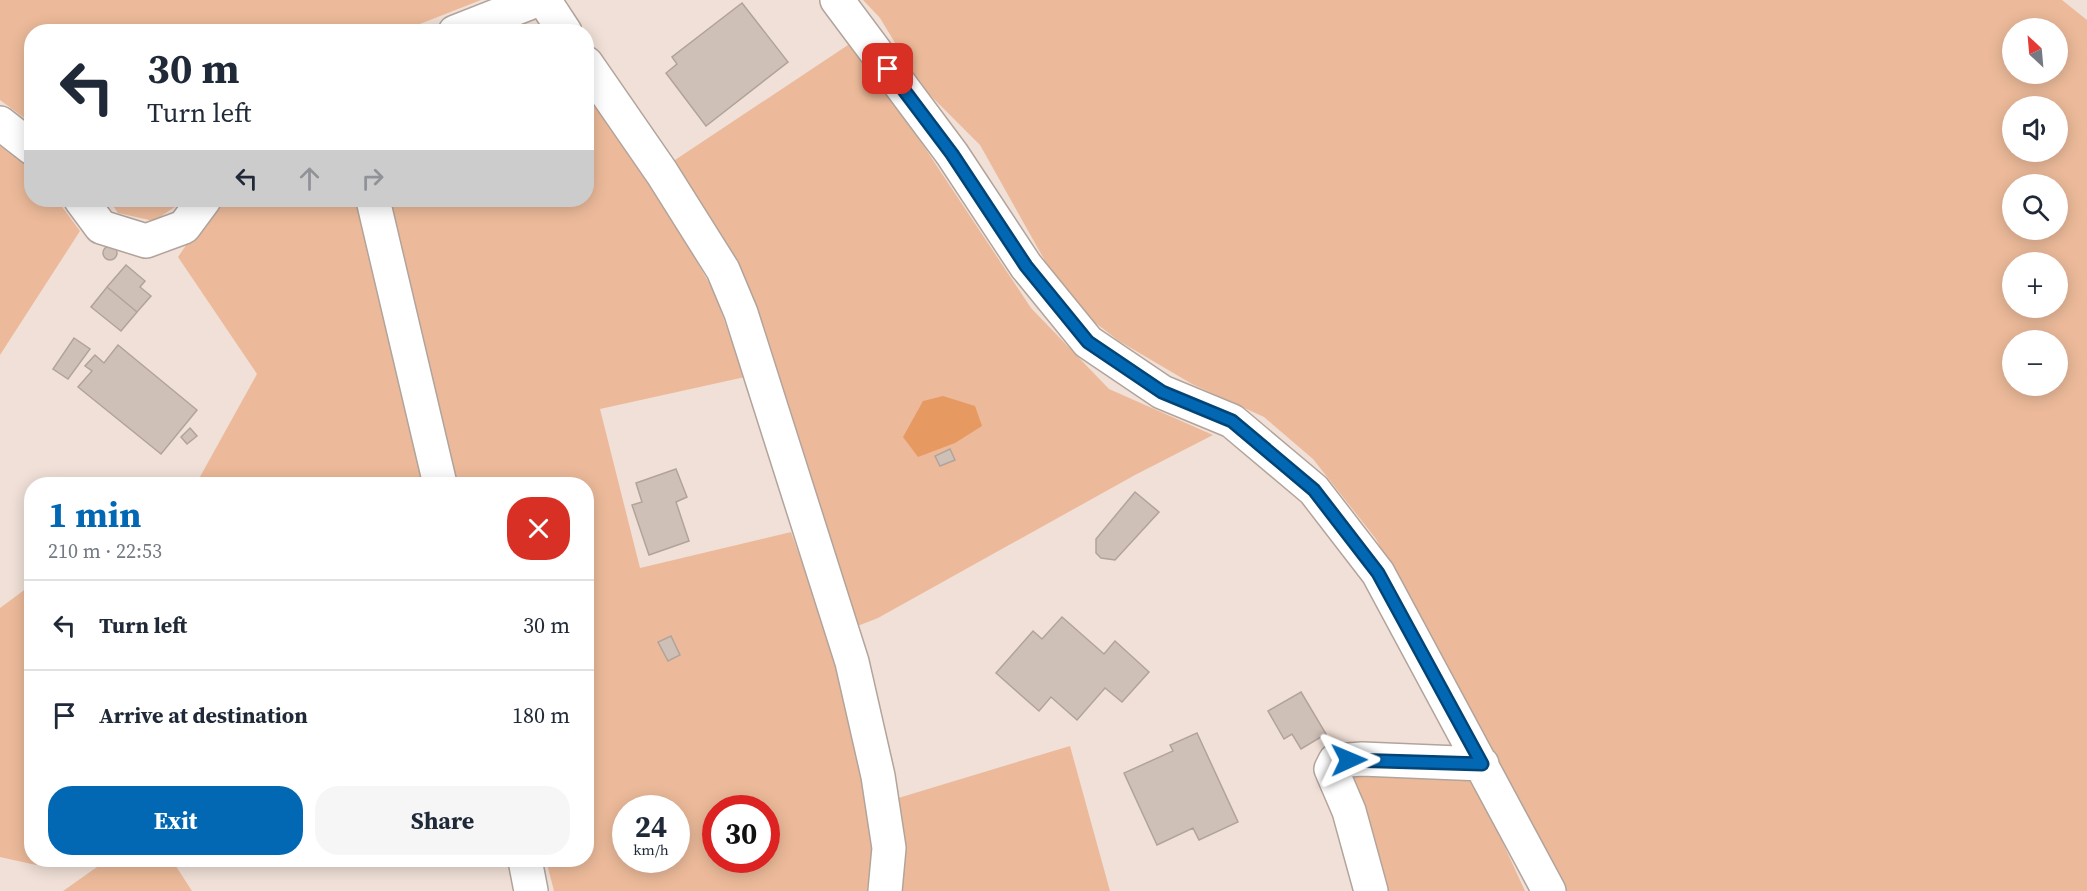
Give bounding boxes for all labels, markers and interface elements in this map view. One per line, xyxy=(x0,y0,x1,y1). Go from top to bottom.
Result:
north arrow xyxy=(2002,18,2068,84)
map controls xyxy=(2002,18,2068,396)
text: 30 m xyxy=(147,39,240,97)
pin xyxy=(862,43,913,94)
icon: left xyxy=(48,48,126,126)
icon: arrive xyxy=(871,52,904,85)
text: Turn left xyxy=(147,94,251,131)
button: sound xyxy=(2002,96,2068,162)
icon: left xyxy=(230,162,263,195)
icon: ahead xyxy=(293,162,326,195)
icon: right xyxy=(356,162,389,195)
button: search xyxy=(2002,174,2068,240)
button: + xyxy=(2002,252,2068,318)
button: − xyxy=(2002,330,2068,396)
text: 1 min xyxy=(48,490,141,539)
button: close xyxy=(507,497,570,560)
text: 210 m · 22:53 xyxy=(48,537,162,565)
icon: left xyxy=(48,609,81,642)
text: Turn left xyxy=(99,610,187,640)
text: 30 m xyxy=(523,610,570,640)
icon: arrive xyxy=(48,699,81,732)
text: Arrive at destination xyxy=(99,700,308,730)
text: 180 m xyxy=(512,700,570,730)
position arrow xyxy=(1317,728,1381,792)
button: Exit xyxy=(48,786,303,855)
button: Share xyxy=(315,786,570,855)
speed limit sign: 30 xyxy=(702,795,780,873)
text: 24 xyxy=(635,806,667,847)
text: km/h xyxy=(633,839,669,860)

